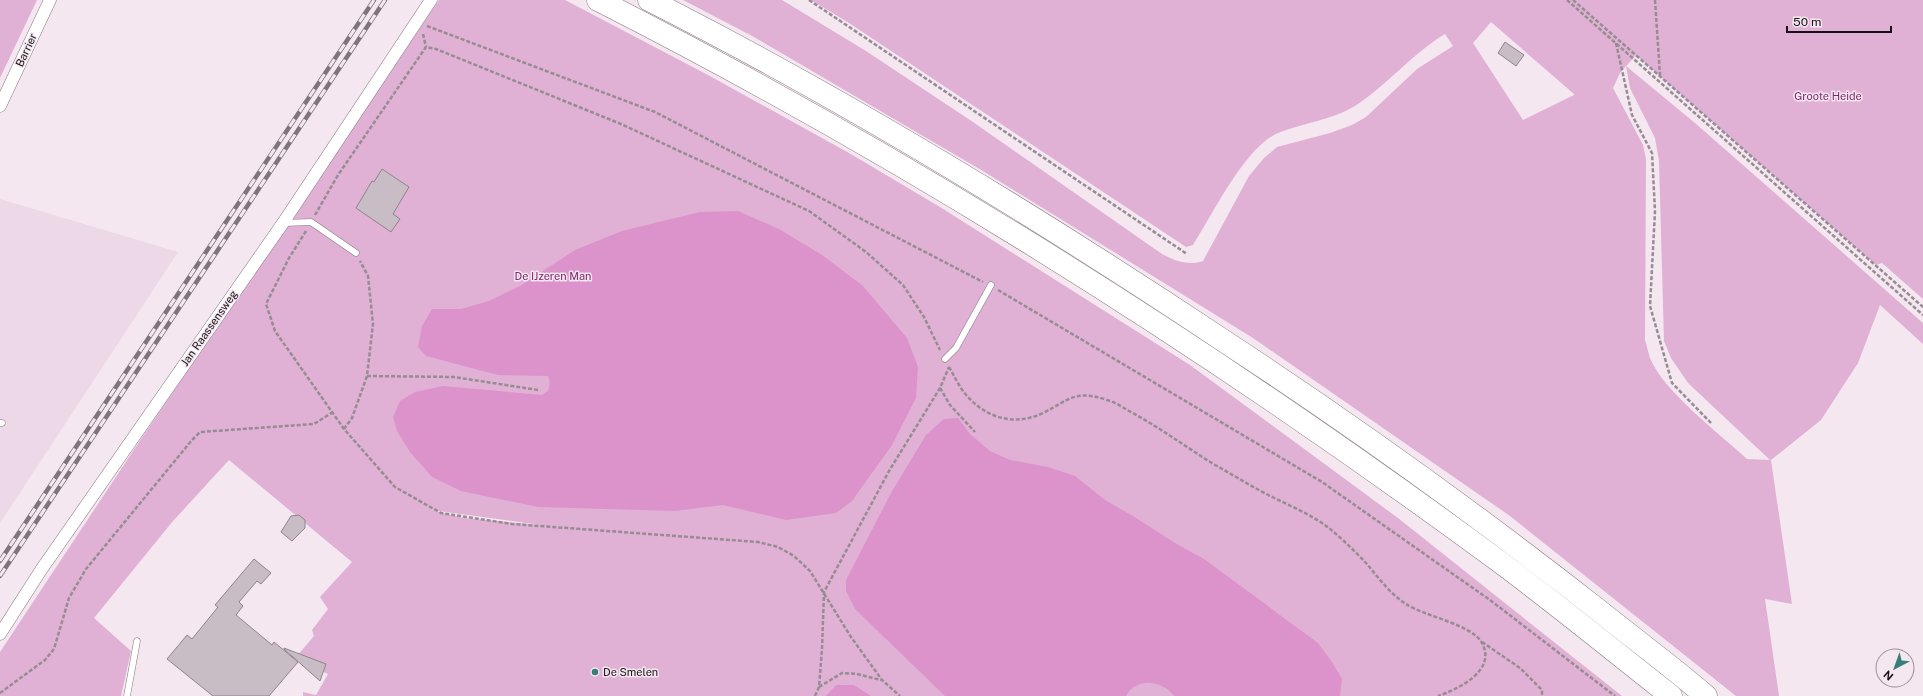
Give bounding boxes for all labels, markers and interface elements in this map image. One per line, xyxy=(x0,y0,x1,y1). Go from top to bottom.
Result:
scale bar xyxy=(1787,8,1891,34)
text: 50 m xyxy=(1793,15,1821,29)
street label: Barrier xyxy=(13,31,39,69)
park label: Groote Heide xyxy=(1794,90,1862,102)
park label: De IJzeren Man xyxy=(515,270,591,282)
street label: Jan Raassensweg xyxy=(178,288,240,368)
north arrow xyxy=(1875,648,1915,688)
place label: De Smelen xyxy=(603,666,658,678)
marker: De Smelen xyxy=(590,667,600,677)
text: N xyxy=(1881,668,1896,683)

